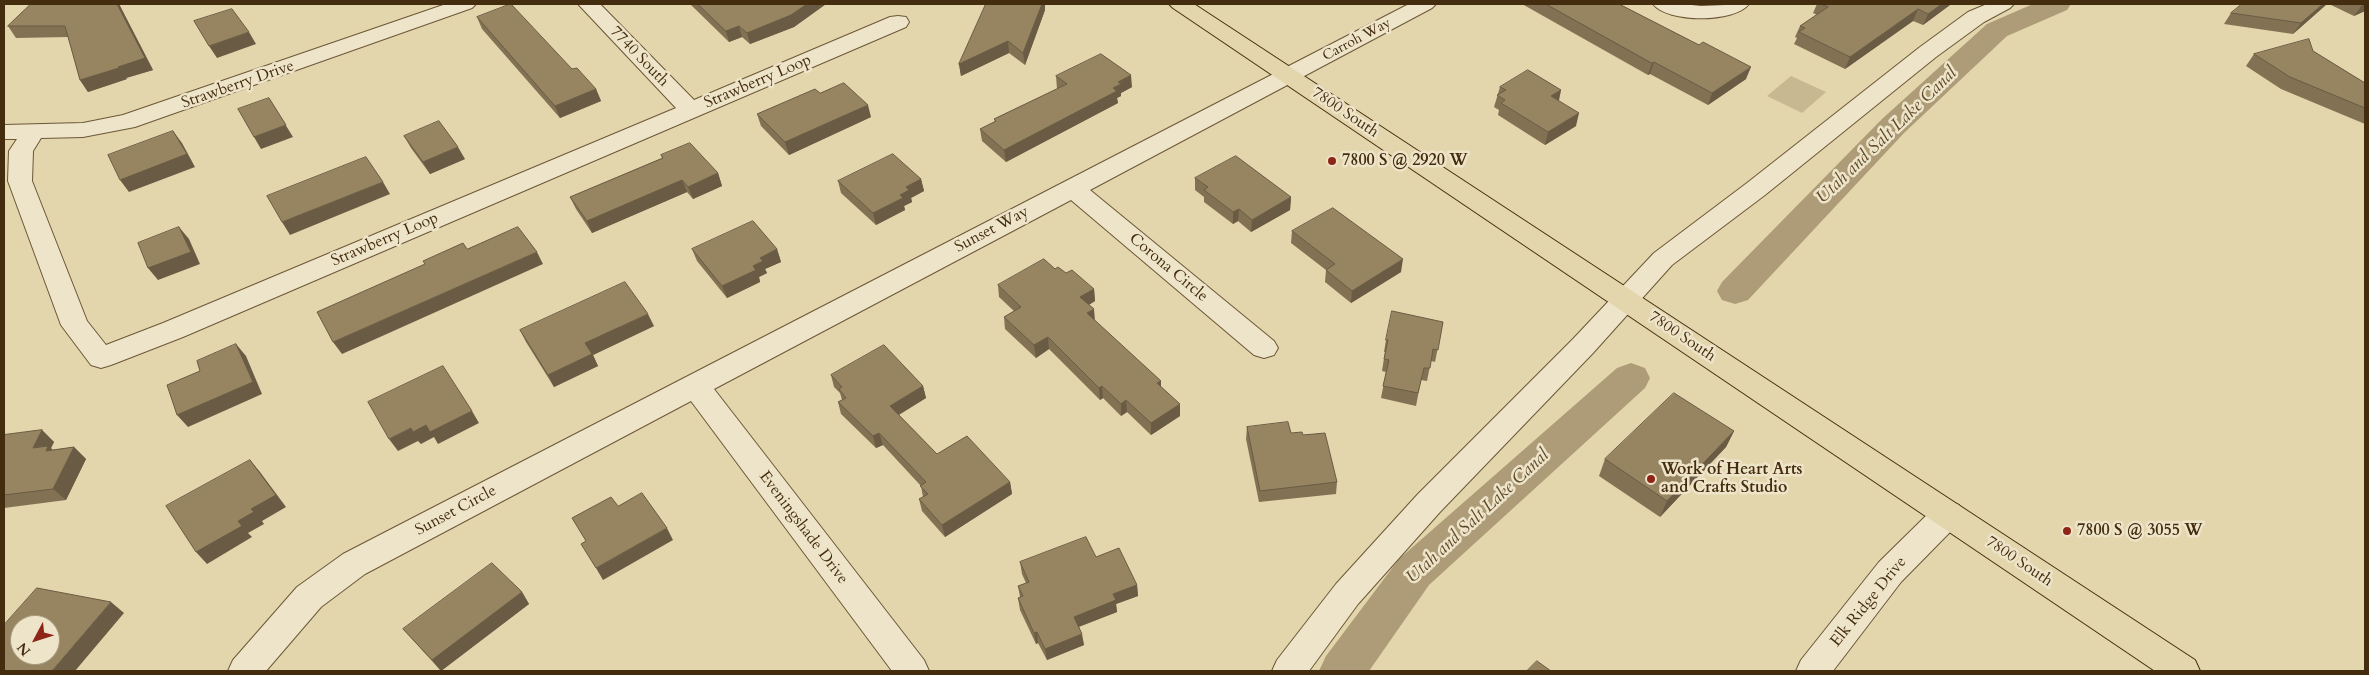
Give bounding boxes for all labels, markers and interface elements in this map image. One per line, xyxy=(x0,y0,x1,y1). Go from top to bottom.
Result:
street label: Carroh Way xyxy=(1320,15,1394,65)
street label: 7740 South xyxy=(606,23,672,91)
street label: Strawberry Loop xyxy=(702,51,814,113)
street label: Strawberry Drive xyxy=(179,57,297,113)
water label: Utah and Salt Lake Canal xyxy=(1812,63,1962,209)
street label: 7800 South xyxy=(1308,84,1382,142)
place label: 7800 S @ 2920 W xyxy=(1342,151,1468,171)
marker: 7800 S @ 2920 W xyxy=(1326,155,1338,167)
street label: Sunset Way xyxy=(952,203,1032,257)
street label: Strawberry Loop xyxy=(329,209,441,271)
street label: Corona Circle xyxy=(1125,230,1211,306)
street label: 7800 South xyxy=(1645,308,1719,366)
water label: Utah and Salt Lake Canal xyxy=(1402,445,1554,589)
place label: Work of Heart Arts and Crafts Studio xyxy=(1661,460,1802,498)
street label: Eveningshade Drive xyxy=(754,468,852,588)
marker: Work of Heart Arts and Crafts Studio xyxy=(1645,473,1657,485)
street label: Sunset Circle xyxy=(412,482,500,540)
place label: 7800 S @ 3055 W xyxy=(2077,521,2203,541)
marker: 7800 S @ 3055 W xyxy=(2061,525,2073,537)
street label: 7800 South xyxy=(1982,533,2056,591)
street label: Elk Ridge Drive xyxy=(1827,553,1911,651)
north arrow xyxy=(10,615,60,665)
text: N xyxy=(13,639,35,660)

